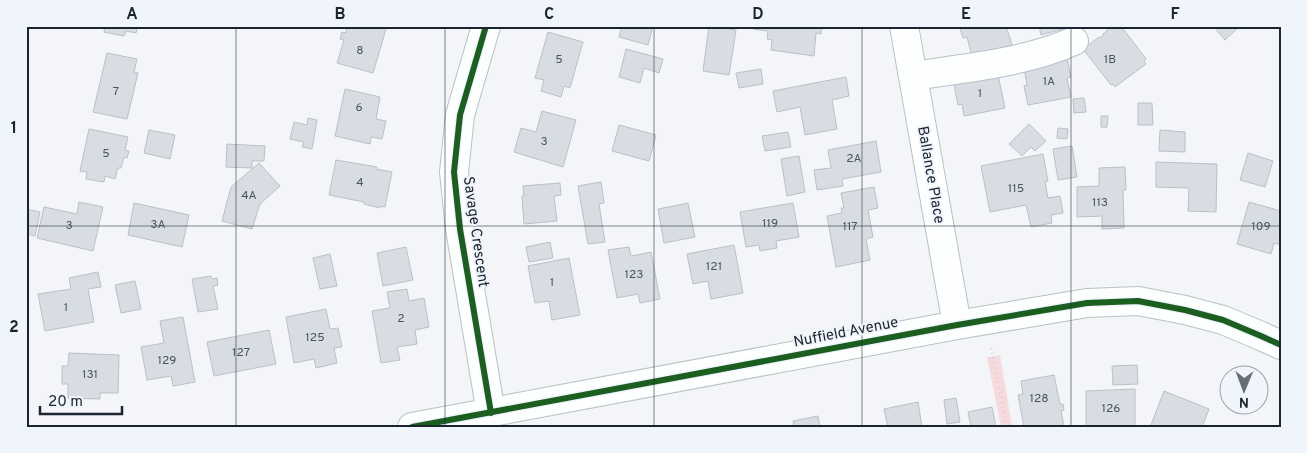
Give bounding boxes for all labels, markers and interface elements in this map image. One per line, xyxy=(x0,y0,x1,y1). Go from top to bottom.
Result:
text: A xyxy=(126,5,138,25)
text: B xyxy=(334,5,346,25)
text: C xyxy=(544,5,554,25)
text: D xyxy=(752,5,764,25)
text: E xyxy=(961,5,971,25)
text: F xyxy=(1170,5,1180,25)
house number: 8 xyxy=(356,43,364,59)
house number: 5 xyxy=(555,52,563,68)
house number: 1B xyxy=(1104,52,1116,68)
house number: 1A xyxy=(1043,74,1055,90)
house number: 7 xyxy=(113,84,119,100)
house number: 1 xyxy=(978,86,982,102)
house number: 6 xyxy=(355,100,363,116)
text: 1 xyxy=(11,119,17,139)
street label: Ballance Place xyxy=(912,125,948,225)
house number: 3 xyxy=(540,134,548,150)
house number: 5 xyxy=(102,146,110,162)
house number: 2A xyxy=(846,151,862,167)
house number: 4 xyxy=(356,175,364,191)
street label: Savage Crescent xyxy=(458,175,492,289)
house number: 115 xyxy=(1008,181,1024,197)
house number: 4A xyxy=(241,188,257,204)
house number: 113 xyxy=(1092,195,1108,211)
house number: 119 xyxy=(762,216,778,232)
house number: 3A xyxy=(150,217,166,233)
house number: 3 xyxy=(65,218,73,234)
house number: 117 xyxy=(842,219,858,235)
house number: 109 xyxy=(1251,219,1271,235)
house number: 121 xyxy=(706,259,722,275)
house number: 123 xyxy=(624,267,644,283)
house number: 1 xyxy=(550,275,554,291)
house number: 1 xyxy=(64,300,68,316)
house number: 2 xyxy=(397,311,405,327)
street label: Nuffield Avenue xyxy=(792,314,900,352)
text: 2 xyxy=(9,318,19,338)
house number: 125 xyxy=(305,330,325,346)
house number: 127 xyxy=(232,345,250,361)
house number: 129 xyxy=(158,353,176,369)
north arrow xyxy=(1220,366,1270,416)
house number: 131 xyxy=(82,367,98,383)
scale bar xyxy=(40,383,122,415)
house number: 128 xyxy=(1029,391,1049,407)
text: 20 m xyxy=(48,393,83,412)
text: N xyxy=(1239,393,1249,410)
house number: 126 xyxy=(1102,401,1120,417)

